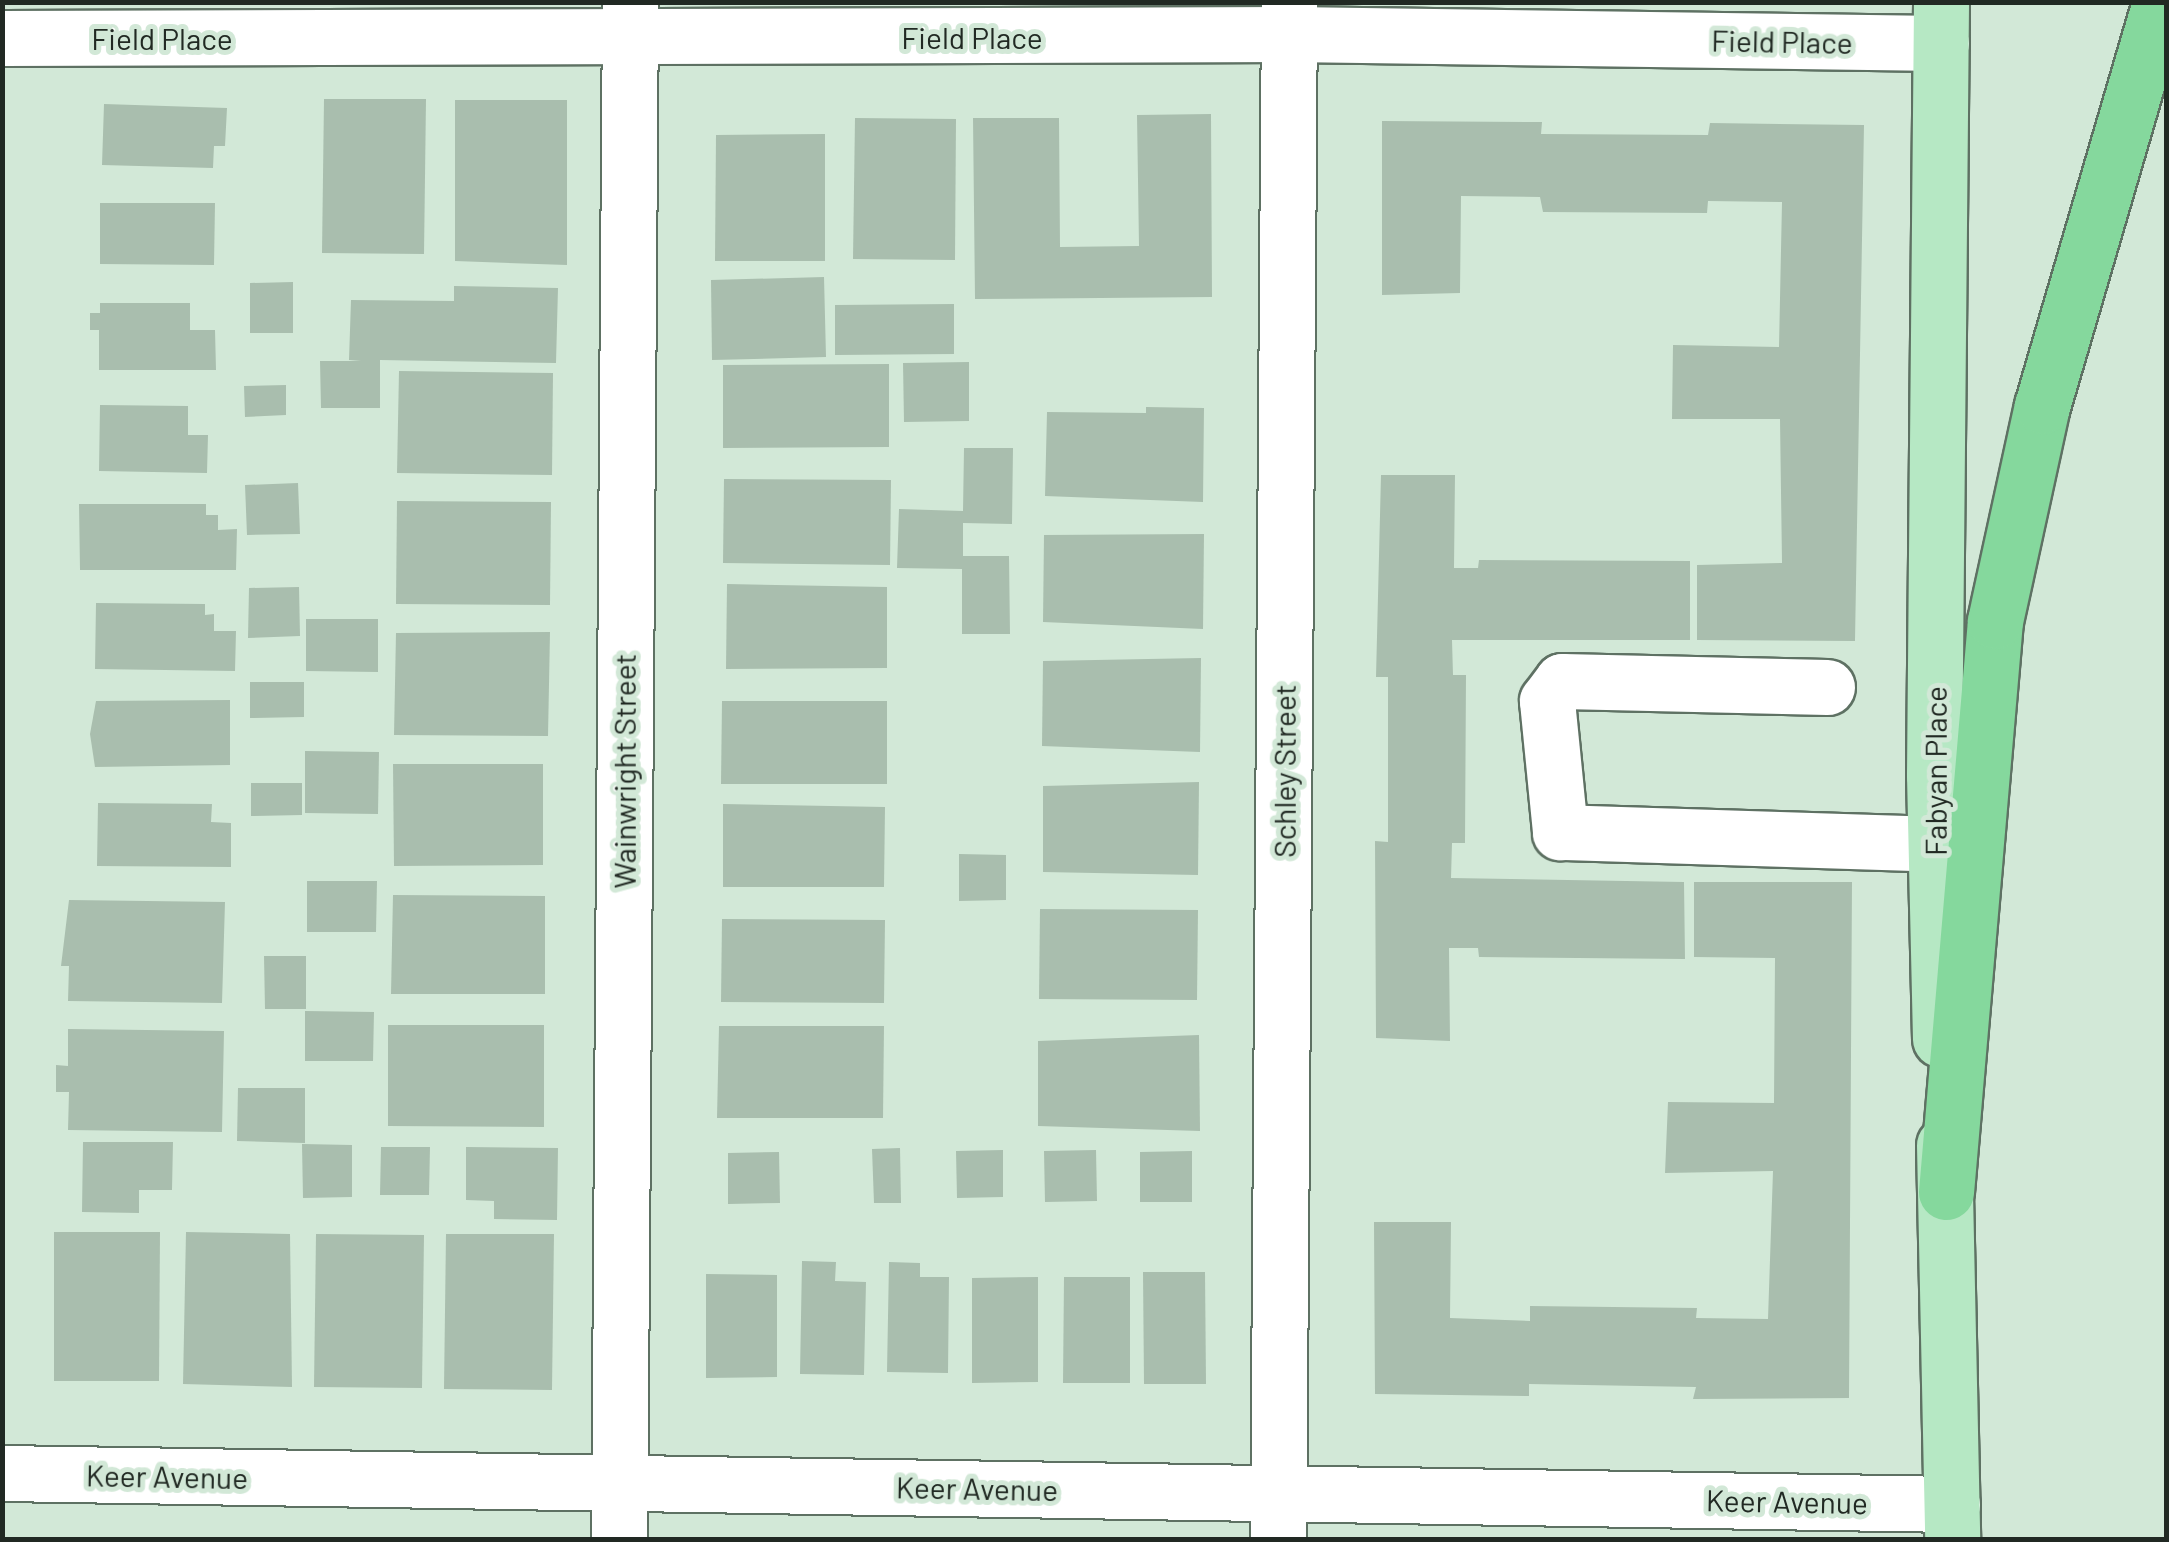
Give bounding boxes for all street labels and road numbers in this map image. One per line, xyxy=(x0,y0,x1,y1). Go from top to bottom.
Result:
street label: Field Place xyxy=(901,19,1043,55)
street label: Field Place xyxy=(91,20,233,56)
street label: Field Place xyxy=(1711,22,1853,60)
street label: Wainwright Street xyxy=(606,653,642,889)
street label: Schley Street xyxy=(1266,684,1302,858)
street label: Fabyan Place xyxy=(1917,686,1953,856)
street label: Keer Avenue xyxy=(86,1457,248,1495)
street label: Keer Avenue xyxy=(896,1469,1058,1507)
street label: Keer Avenue xyxy=(1706,1482,1868,1520)

